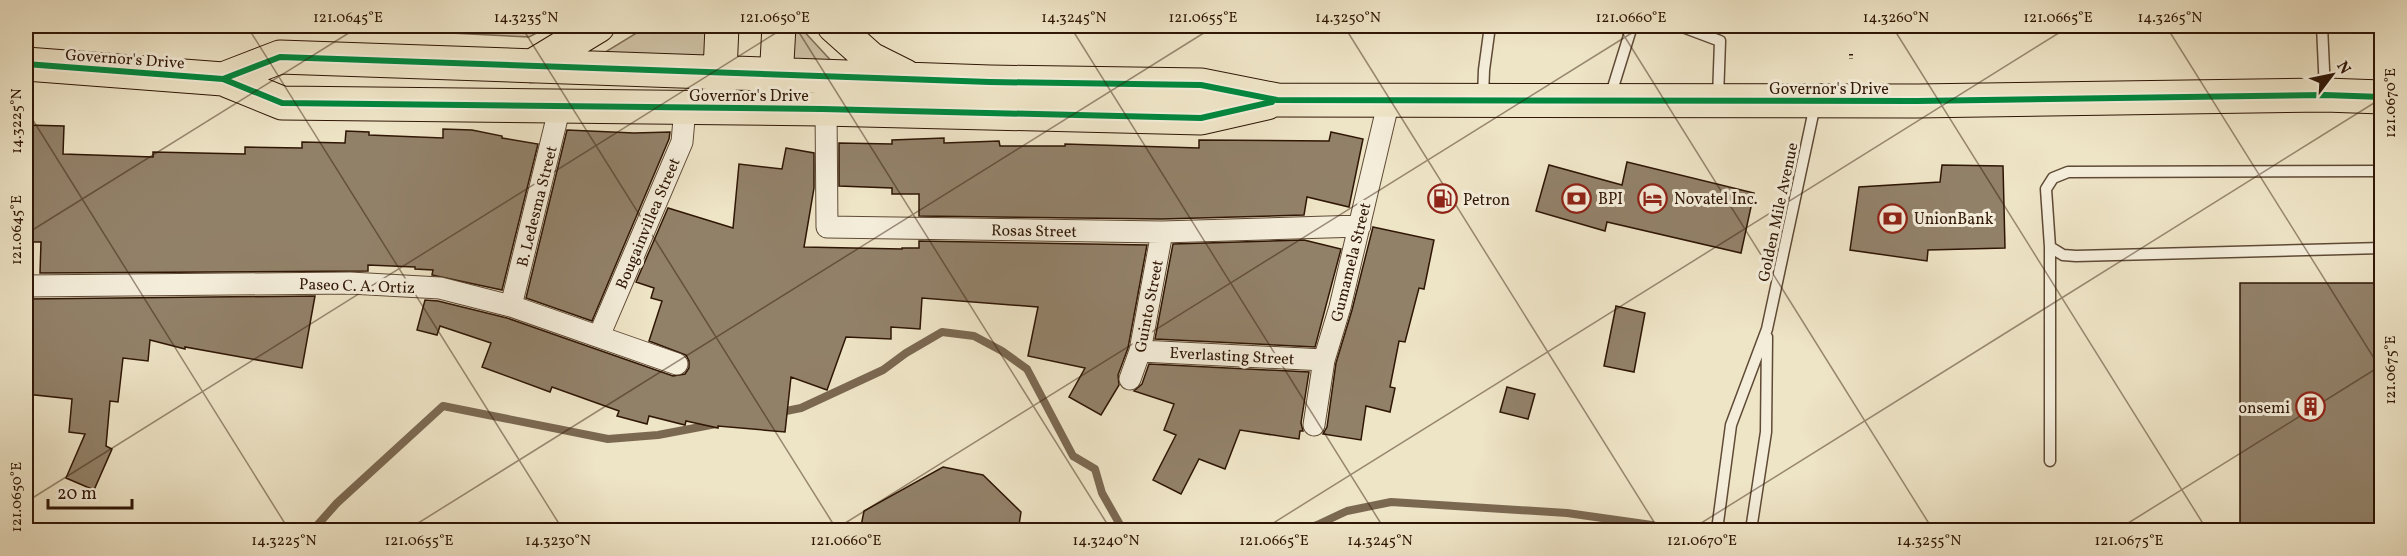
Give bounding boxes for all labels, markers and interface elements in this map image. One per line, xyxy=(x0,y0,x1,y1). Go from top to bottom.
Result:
text: 121.0645°E xyxy=(313,8,383,29)
text: 14.3235°N xyxy=(494,8,558,29)
text: 121.0650°E xyxy=(740,8,810,29)
text: 14.3245°N xyxy=(1041,8,1107,29)
text: 121.0655°E xyxy=(1168,8,1238,29)
text: 14.3250°N xyxy=(1315,8,1381,29)
text: 121.0660°E xyxy=(1596,8,1666,29)
text: 14.3260°N xyxy=(1863,8,1929,29)
text: 121.0665°E xyxy=(2023,8,2093,29)
text: 14.3265°N xyxy=(2137,8,2203,29)
street label: Governor's Drive xyxy=(64,45,185,75)
north arrow xyxy=(2302,45,2362,105)
text: N xyxy=(2331,57,2356,79)
text: 121.0670°E xyxy=(2381,68,2402,138)
street label: Governor's Drive xyxy=(1769,79,1889,101)
street label: Governor's Drive xyxy=(689,86,809,108)
text: 14.3225°N xyxy=(7,88,28,154)
street label: Golden Mile Avenue xyxy=(1753,141,1804,284)
street label: B. Ledesma Street xyxy=(512,143,564,269)
street label: Bougainvillea Street xyxy=(611,154,687,293)
bank icon: BPI xyxy=(1561,182,1593,214)
hotel icon: Novatel Inc. xyxy=(1637,182,1669,214)
fuel station icon: Petron xyxy=(1426,183,1458,215)
place label: BPI xyxy=(1598,189,1623,211)
place label: Novatel Inc. xyxy=(1674,189,1758,211)
place label: Petron xyxy=(1463,190,1510,212)
text: 121.0645°E xyxy=(7,195,28,265)
street label: Gumamela Street xyxy=(1326,200,1378,325)
bank icon: UnionBank xyxy=(1877,202,1909,234)
place label: UnionBank xyxy=(1914,209,1994,231)
street label: Rosas Street xyxy=(991,220,1078,244)
street label: Guinto Street xyxy=(1130,258,1170,355)
street label: Paseo C. A. Ortiz xyxy=(299,274,415,300)
text: 121.0675°E xyxy=(2381,335,2402,405)
street label: Everlasting Street xyxy=(1169,343,1295,371)
building icon: onsemi xyxy=(2295,391,2327,423)
place label: onsemi xyxy=(2239,398,2290,420)
text: 121.0650°E xyxy=(7,462,28,532)
scale bar xyxy=(48,472,132,510)
text: 20 m xyxy=(57,482,97,507)
text: 14.3225°N xyxy=(251,531,317,552)
text: 121.0655°E xyxy=(384,531,454,552)
text: 14.3230°N xyxy=(525,531,591,552)
text: 121.0660°E xyxy=(811,531,881,552)
text: 14.3240°N xyxy=(1072,531,1140,552)
text: 121.0665°E xyxy=(1239,531,1309,552)
text: 14.3245°N xyxy=(1347,531,1413,552)
text: 121.0670°E xyxy=(1667,531,1737,552)
text: 14.3255°N xyxy=(1897,531,1961,552)
text: 121.0675°E xyxy=(2094,531,2164,552)

